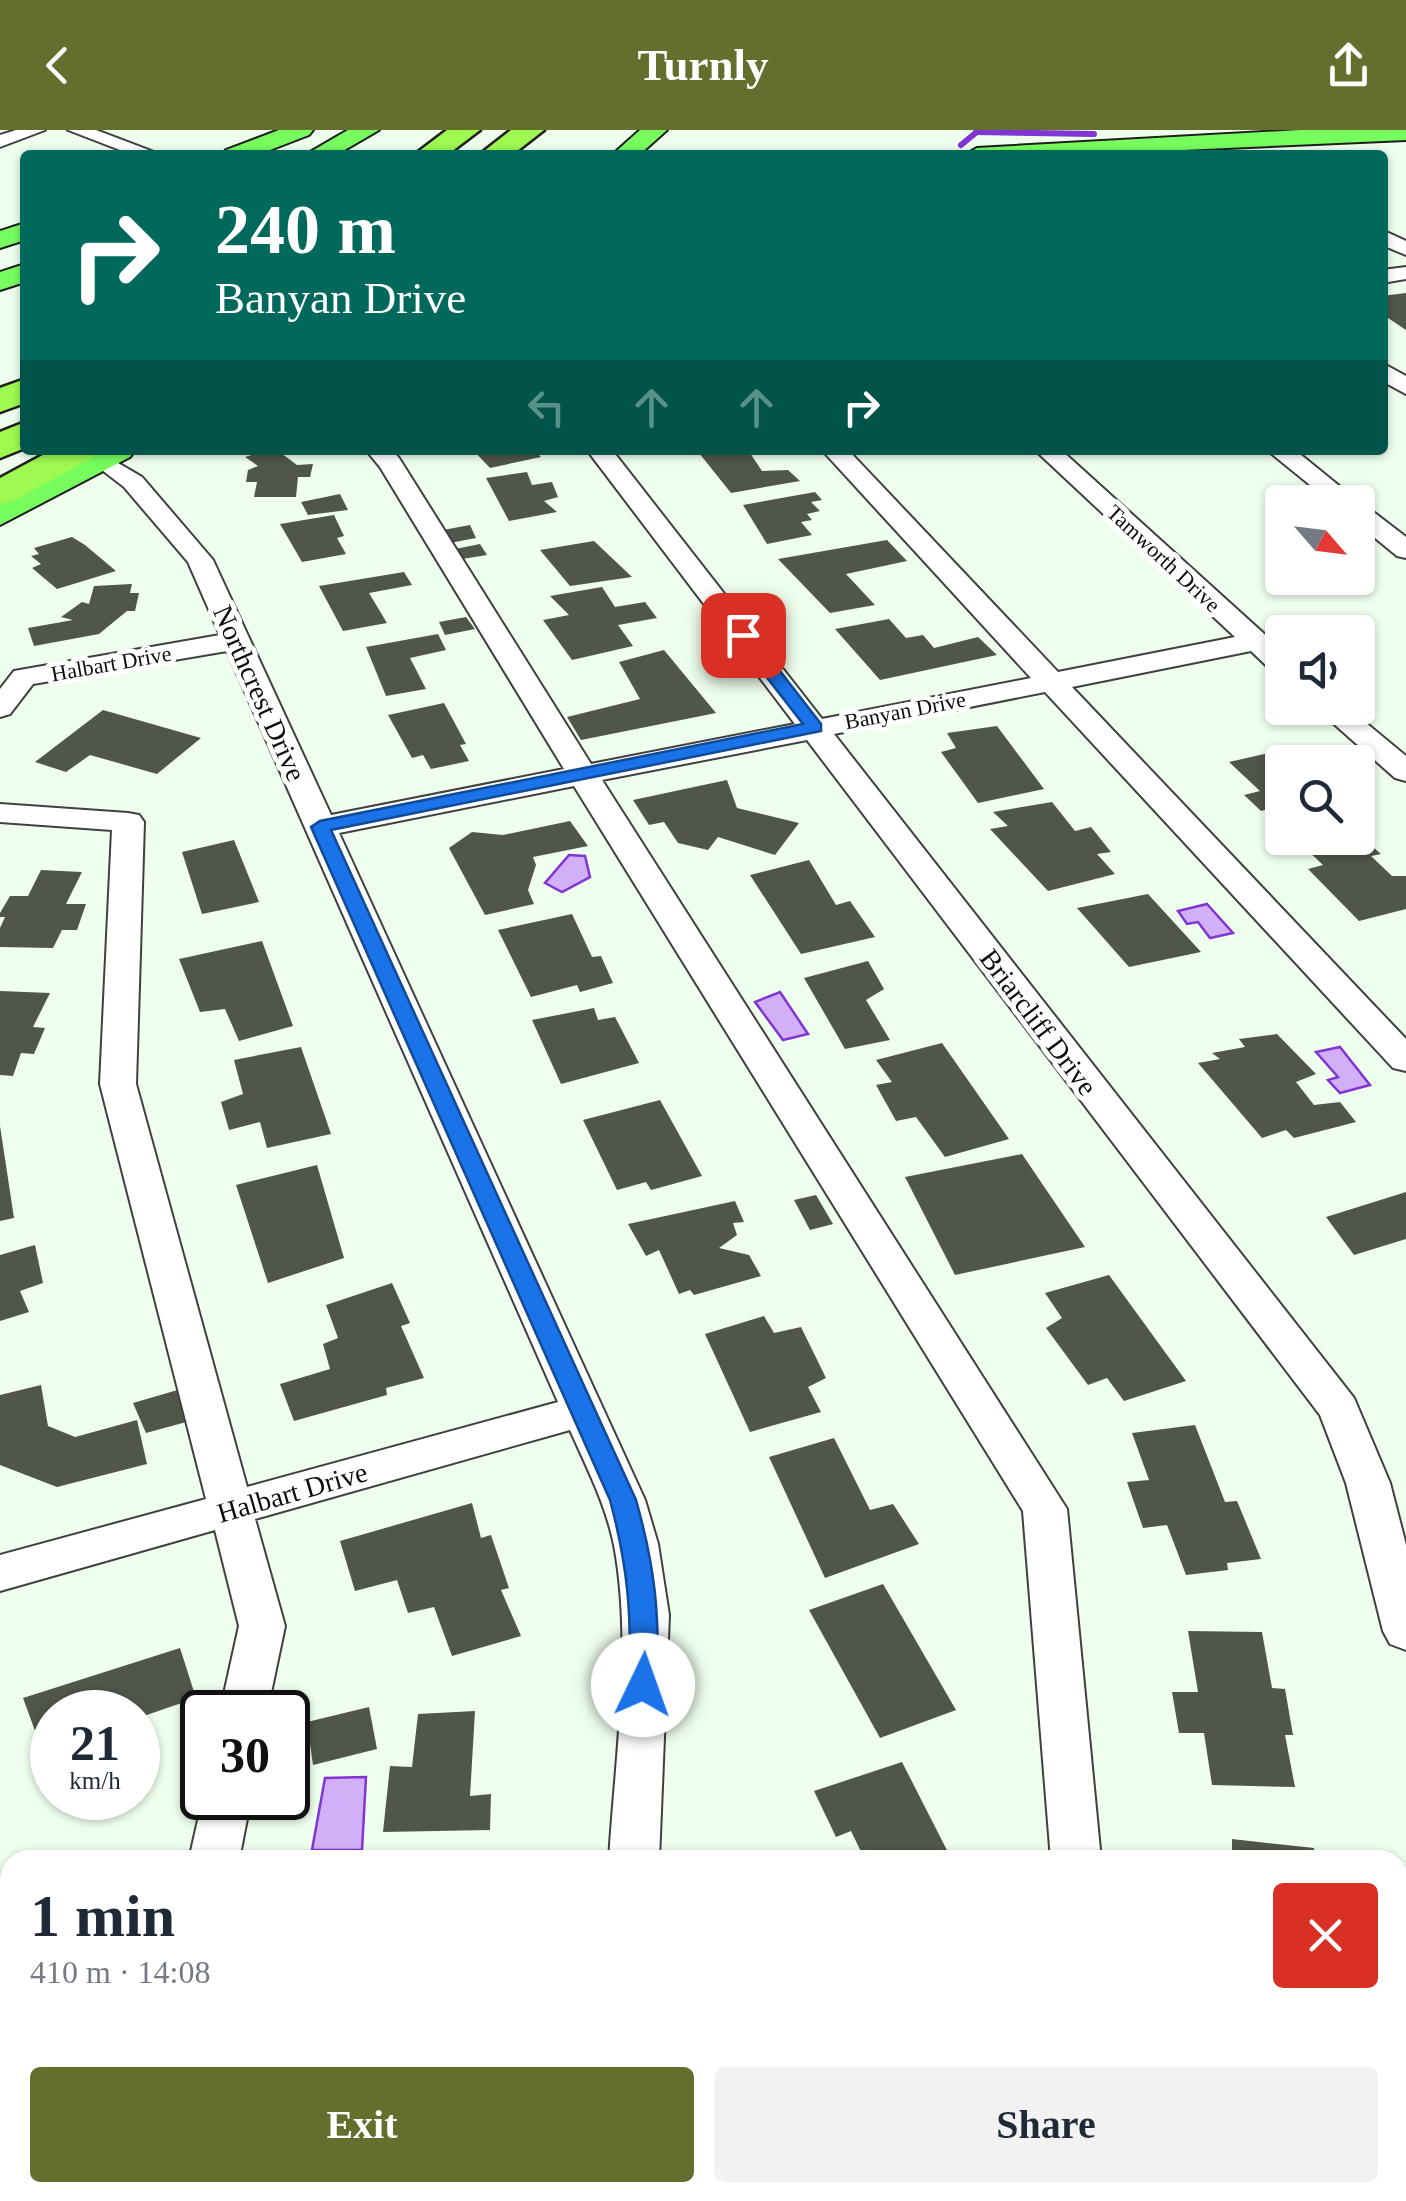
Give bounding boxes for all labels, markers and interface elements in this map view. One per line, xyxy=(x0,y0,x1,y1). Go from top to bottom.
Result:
icon: back xyxy=(30,38,85,93)
icon: share xyxy=(1321,38,1376,93)
text: Turnly xyxy=(638,40,768,90)
icon: right xyxy=(50,190,180,320)
text: 240 m xyxy=(215,191,396,268)
text: Banyan Drive xyxy=(215,273,466,323)
icon: left xyxy=(519,380,574,435)
icon: ahead xyxy=(624,380,679,435)
icon: ahead xyxy=(729,380,784,435)
icon: right xyxy=(834,380,889,435)
north arrow xyxy=(1265,485,1375,595)
map controls xyxy=(1265,485,1375,855)
street label: Tamworth Drive xyxy=(1102,500,1225,617)
pin xyxy=(701,593,786,678)
street label: Northcrest Drive xyxy=(207,601,312,786)
icon: arrive xyxy=(716,608,771,663)
button: sound xyxy=(1265,615,1375,725)
street label: Halbart Drive xyxy=(49,641,173,686)
street label: Banyan Drive xyxy=(842,687,968,734)
button: search xyxy=(1265,745,1375,855)
street label: Briarcliff Drive xyxy=(974,943,1103,1101)
street label: Halbart Drive xyxy=(214,1456,371,1529)
position arrow xyxy=(591,1633,695,1737)
speed limit sign: 30 xyxy=(180,1690,310,1820)
text: 21 xyxy=(70,1715,120,1771)
text: km/h xyxy=(69,1767,121,1794)
text: 1 min xyxy=(30,1883,175,1949)
button: close xyxy=(1273,1883,1378,1988)
text: 410 m · 14:08 xyxy=(30,1954,210,1990)
button: Exit xyxy=(30,2067,694,2182)
button: Share xyxy=(714,2067,1378,2182)

